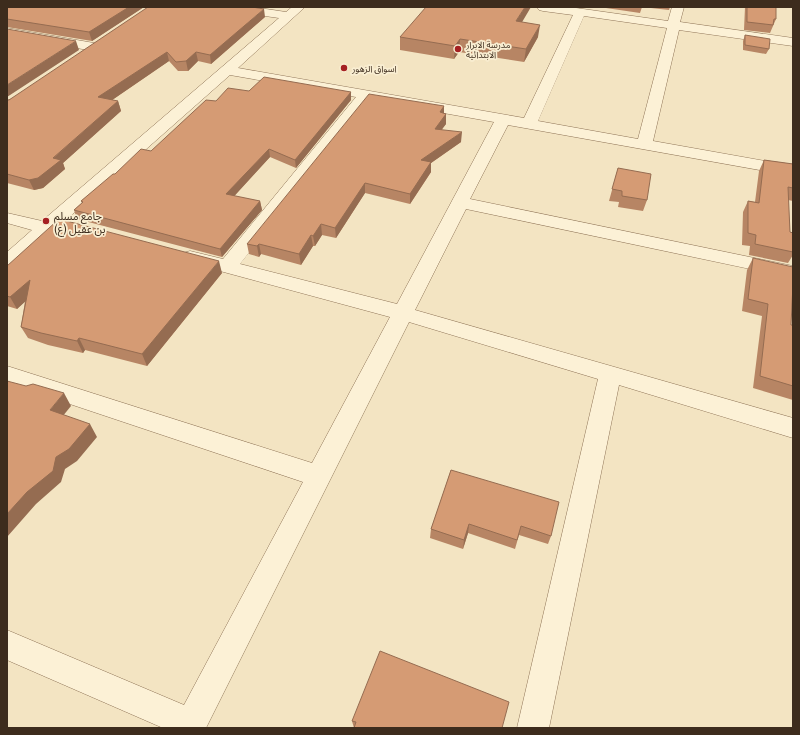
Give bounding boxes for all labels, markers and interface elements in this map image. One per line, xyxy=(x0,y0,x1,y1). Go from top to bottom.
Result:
place label: مدرسة الابرار الابتدائية xyxy=(465,37,511,61)
marker: مدرسة الابرار الابتدائية xyxy=(453,44,463,54)
place label: اسواق الزهور xyxy=(351,61,397,75)
marker: اسواق الزهور xyxy=(339,63,349,73)
place label: جامع مسلم بن عقيل (ع) xyxy=(54,207,105,237)
marker: جامع مسلم بن عقيل (ع) xyxy=(41,216,51,226)

